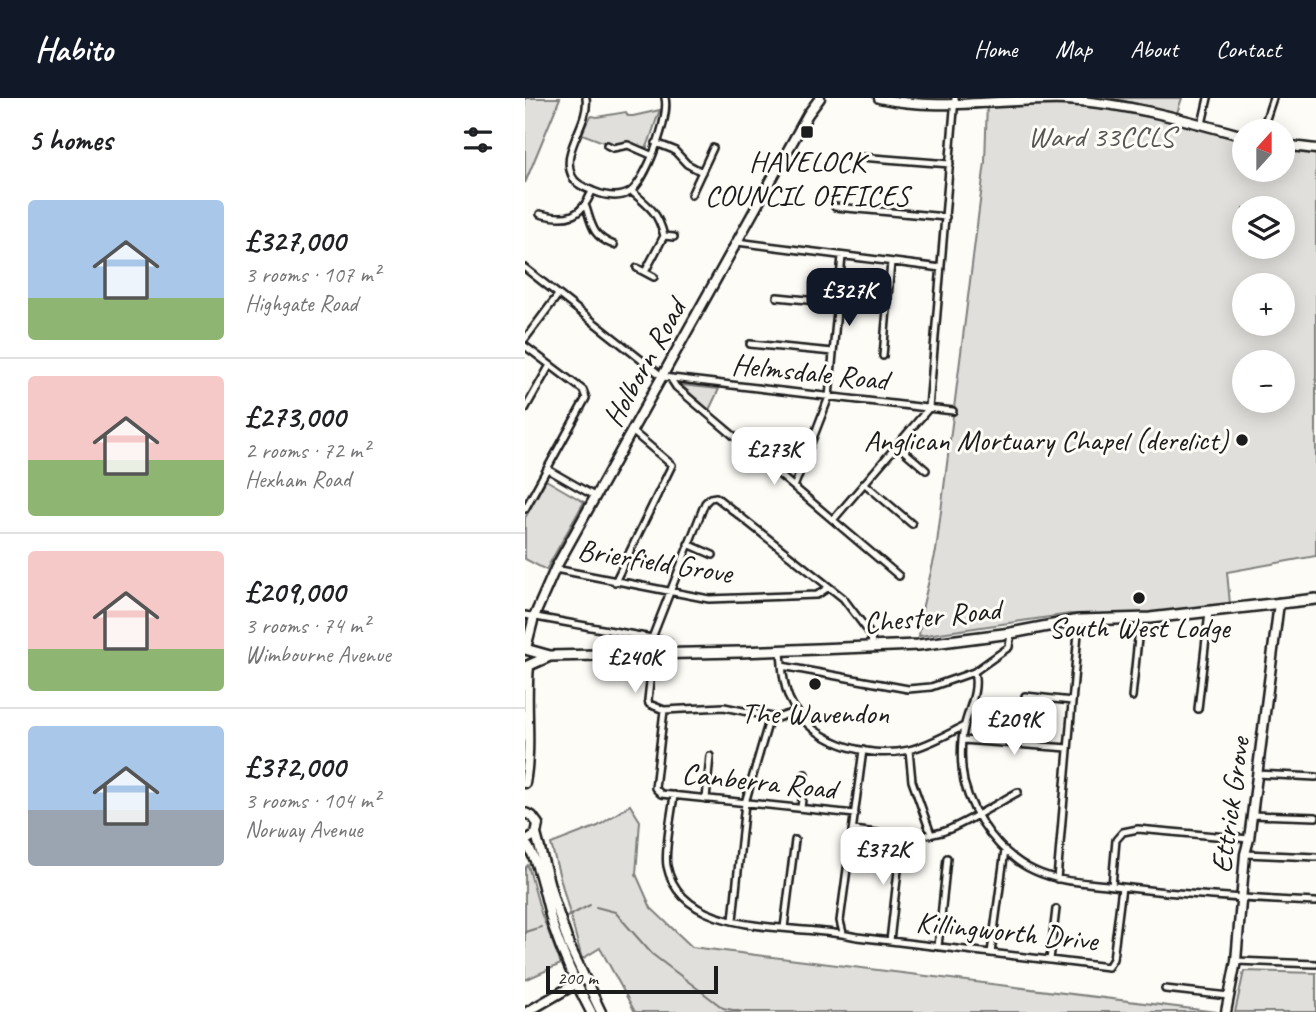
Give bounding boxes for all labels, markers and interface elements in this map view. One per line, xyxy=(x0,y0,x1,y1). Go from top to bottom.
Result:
text: Habito xyxy=(35,28,113,70)
text: Home xyxy=(974,34,1017,64)
text: Map xyxy=(1055,34,1092,64)
text: About xyxy=(1130,34,1178,64)
text: Contact xyxy=(1216,34,1281,64)
park label: Ward 33CCLS xyxy=(1028,117,1180,155)
north arrow xyxy=(1232,119,1295,182)
map controls xyxy=(1232,119,1295,413)
text: 5 homes xyxy=(28,121,112,159)
icon: filters xyxy=(459,121,497,159)
marker: HAVELOCK COUNCIL OFFICES xyxy=(799,124,815,140)
place label: HAVELOCK COUNCIL OFFICES xyxy=(705,142,913,214)
button: layers xyxy=(1232,196,1295,259)
text: £327,000 xyxy=(245,222,345,260)
icon: home xyxy=(84,228,168,312)
text: 3 rooms · 107 m² xyxy=(245,260,380,289)
pin: £327K xyxy=(800,268,898,328)
button: + xyxy=(1232,273,1295,336)
text: £327K xyxy=(823,276,876,305)
text: Highgate Road xyxy=(245,289,358,318)
street label: Holborn Road xyxy=(594,289,696,433)
street label: Helmsdale Road xyxy=(730,345,894,400)
button: − xyxy=(1232,350,1295,413)
text: £273,000 xyxy=(245,398,345,436)
icon: home xyxy=(84,404,168,488)
place label: Anglican Mortuary Chapel (derelict) xyxy=(864,421,1230,459)
pin: £273K xyxy=(725,428,823,487)
marker: Anglican Mortuary Chapel (derelict) xyxy=(1234,432,1250,448)
text: £273K xyxy=(748,435,801,464)
text: 2 rooms · 72 m² xyxy=(245,436,369,465)
text: Hexham Road xyxy=(245,465,351,494)
street label: Brierfield Grove xyxy=(575,530,737,592)
text: £209,000 xyxy=(245,573,345,611)
icon: home xyxy=(84,579,168,663)
street label: Chester Road xyxy=(862,589,1006,642)
marker: South West Lodge xyxy=(1131,590,1147,606)
place label: South West Lodge xyxy=(1048,608,1232,646)
text: 3 rooms · 74 m² xyxy=(245,611,369,640)
pin: £240K xyxy=(586,636,684,695)
text: Wimbourne Avenue xyxy=(245,640,391,669)
text: £240K xyxy=(608,643,662,672)
marker: The Wavendon xyxy=(807,676,823,692)
place label: The Wavendon xyxy=(741,694,889,732)
pin: £209K xyxy=(965,698,1063,757)
text: £209K xyxy=(988,705,1040,734)
street label: Ettrick Grove xyxy=(1202,732,1259,875)
text: £372,000 xyxy=(245,748,345,786)
icon: home xyxy=(84,754,168,838)
street label: Canberra Road xyxy=(680,754,842,808)
text: 3 rooms · 104 m² xyxy=(245,786,380,815)
text: Norway Avenue xyxy=(245,815,363,844)
pin: £372K xyxy=(834,828,932,887)
text: £372K xyxy=(857,835,910,864)
street label: Killingworth Drive xyxy=(914,903,1102,960)
scale bar xyxy=(546,963,717,995)
text: 200 m xyxy=(557,966,598,990)

